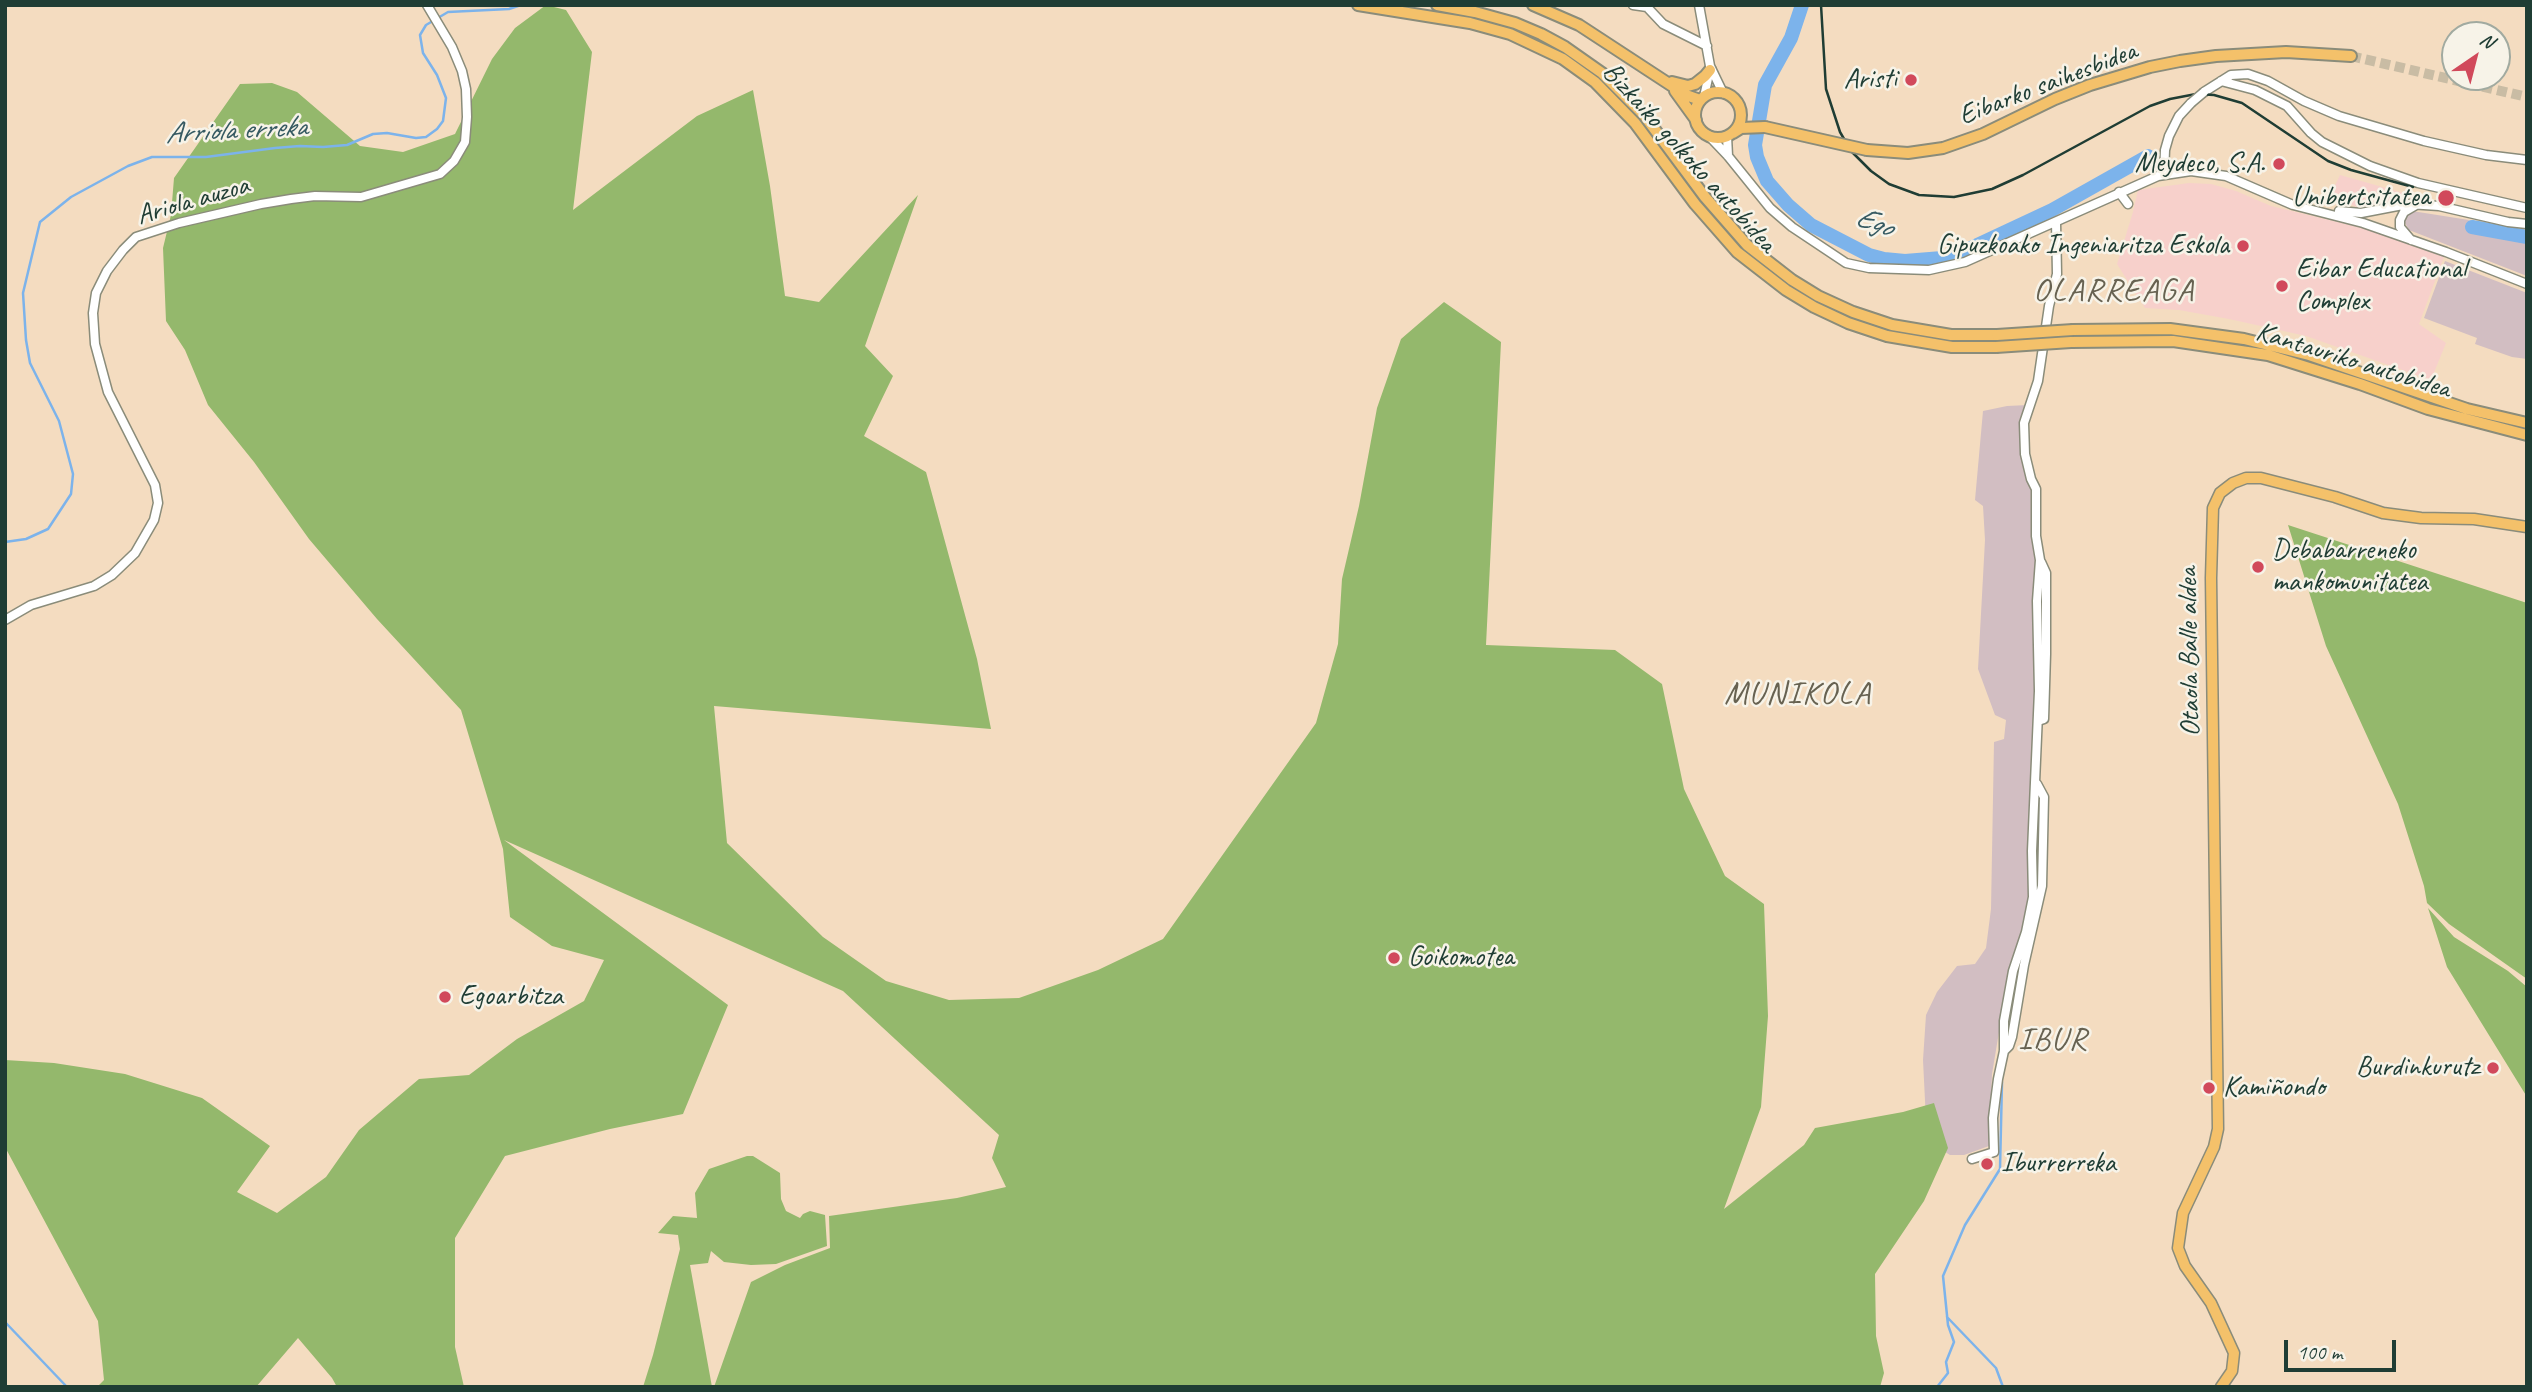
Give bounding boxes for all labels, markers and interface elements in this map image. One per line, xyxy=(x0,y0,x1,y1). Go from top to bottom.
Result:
north arrow xyxy=(2441,21,2511,91)
text: N xyxy=(2475,27,2499,54)
street label: Eibarko saihesbidea xyxy=(1954,35,2142,133)
street label: Bizkaiko golkoko autobidea xyxy=(1595,56,1783,260)
place label: Aristi xyxy=(1844,63,1897,97)
marker: Aristi xyxy=(1903,72,1919,88)
water label: Arriola erreka xyxy=(164,109,308,153)
place label: Meydeco, S.A. xyxy=(2135,147,2265,181)
marker: Meydeco, S.A. xyxy=(2271,156,2287,172)
street label: Ariola auzoa xyxy=(133,169,253,233)
place label: Unibertsitatea xyxy=(2292,181,2430,215)
marker: Unibertsitatea xyxy=(2436,188,2456,208)
water label: Ego xyxy=(1850,200,1898,246)
place label: Gipuzkoako Ingeniaritza Eskola xyxy=(1937,229,2229,263)
marker: Gipuzkoako Ingeniaritza Eskola xyxy=(2235,238,2251,254)
place label: Eibar Educational Complex xyxy=(2296,253,2466,319)
district label: OLARREAGA xyxy=(2036,273,2192,311)
marker: Eibar Educational Complex xyxy=(2274,278,2290,294)
street label: Kantauriko autobidea xyxy=(2252,315,2454,407)
place label: Debabarreneko mankomunitatea xyxy=(2272,534,2428,600)
marker: Debabarreneko mankomunitatea xyxy=(2250,559,2266,575)
street label: Otaola Balle aldea xyxy=(2172,567,2208,737)
district label: MUNIKOLA xyxy=(1726,676,1870,714)
place label: Goikomotea xyxy=(1408,941,1514,975)
marker: Goikomotea xyxy=(1386,950,1402,966)
place label: Egoarbitza xyxy=(459,980,563,1014)
marker: Egoarbitza xyxy=(437,989,453,1005)
district label: IBUR xyxy=(2019,1022,2087,1060)
place label: Burdinkurutz xyxy=(2356,1051,2479,1085)
marker: Burdinkurutz xyxy=(2485,1060,2501,1076)
place label: Kamiñondo xyxy=(2223,1071,2325,1105)
marker: Kamiñondo xyxy=(2201,1080,2217,1096)
place label: Iburrerreka xyxy=(2001,1147,2116,1181)
marker: Iburrerreka xyxy=(1979,1156,1995,1172)
scale bar xyxy=(2287,1326,2399,1370)
text: 100 m xyxy=(2297,1339,2342,1365)

